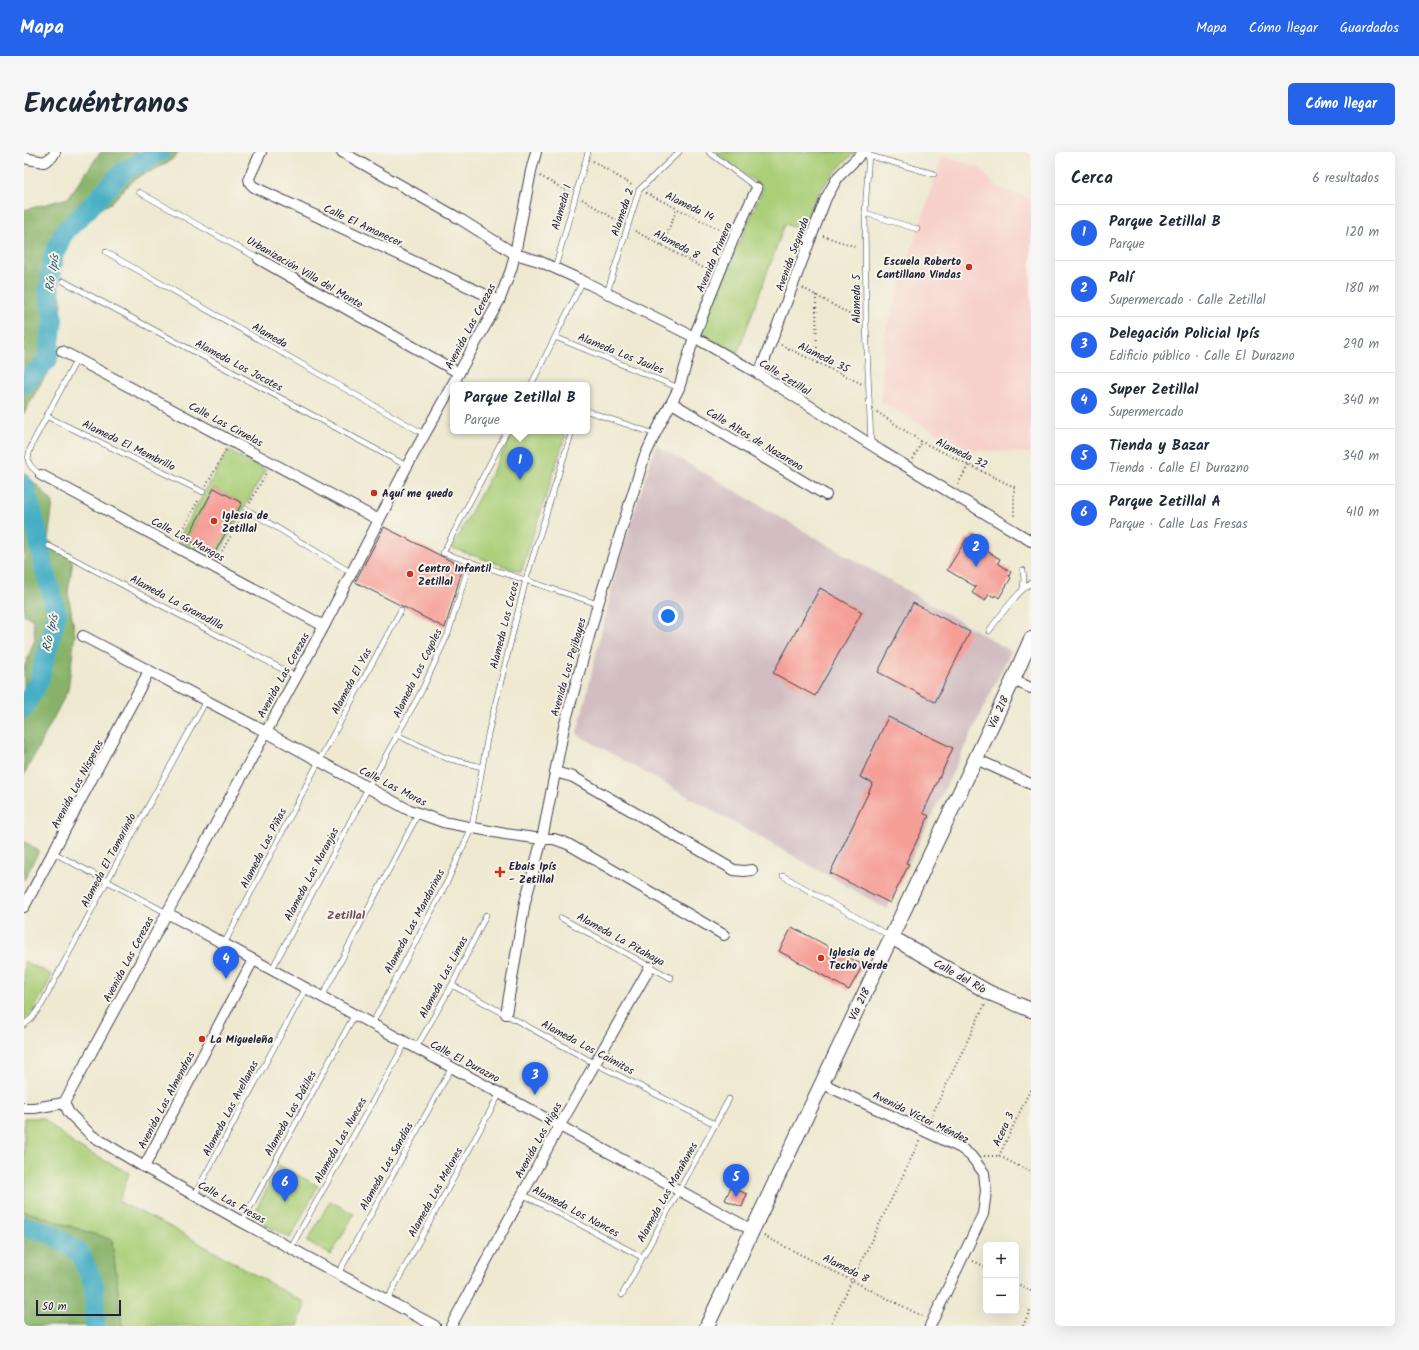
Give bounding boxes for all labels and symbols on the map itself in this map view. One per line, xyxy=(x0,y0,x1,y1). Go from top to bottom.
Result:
street label: Alameda 1 xyxy=(547,182,577,232)
street label: Alameda 2 xyxy=(606,186,640,239)
street label: Alameda 14 xyxy=(662,187,717,227)
street label: Calle El Amanecer xyxy=(320,200,406,253)
street label: Avenida Segunda xyxy=(771,215,815,294)
street label: Avenida Primera xyxy=(692,220,738,295)
street label: Alameda 8 xyxy=(650,225,703,265)
street label: Urbanización Villa del Monte xyxy=(243,232,366,314)
water label: Río Ipís xyxy=(40,251,65,293)
place label: Escuela Roberto Cantillano Vindas xyxy=(876,253,962,284)
marker: Escuela Roberto Cantillano Vindas xyxy=(964,262,974,272)
street label: Alameda 5 xyxy=(848,273,866,324)
street label: Avenida Las Cerezas xyxy=(441,280,501,373)
street label: Alameda xyxy=(248,318,291,353)
street label: Alameda Los Jaules xyxy=(575,328,667,379)
street label: Alameda Los Jocotes xyxy=(191,335,286,397)
street label: Alameda 35 xyxy=(795,338,853,379)
street label: Calle Zetillal xyxy=(755,355,814,401)
street label: Calle Las Ciruelas xyxy=(185,398,266,452)
street label: Calle Altos de Nazareno xyxy=(702,404,807,476)
street label: Alameda El Membrillo xyxy=(79,416,178,476)
street label: Alameda 32 xyxy=(932,434,991,474)
pin: 1 xyxy=(507,447,533,480)
place label: Aquí me quedo xyxy=(382,485,453,503)
marker: Aquí me quedo xyxy=(369,488,379,498)
place label: Iglesia de Zetillal xyxy=(222,507,269,538)
street label: Calle Los Mangos xyxy=(147,513,228,567)
marker: Iglesia de Zetillal xyxy=(209,516,219,526)
pin: 2 xyxy=(963,534,989,567)
place label: Centro Infantil Zetillal xyxy=(418,560,491,591)
marker: Centro Infantil Zetillal xyxy=(405,569,415,579)
street label: Alameda La Granadilla xyxy=(126,571,227,635)
street label: Alameda Los Cocos xyxy=(485,579,525,671)
your location xyxy=(658,606,678,626)
water label: Río Ipís xyxy=(37,611,64,654)
street label: Avenida Los Pejibayes xyxy=(546,615,592,719)
street label: Alameda Los Coyoles xyxy=(388,625,447,721)
street label: Avenida Las Cerezas xyxy=(253,629,315,721)
street label: Alameda El Yas xyxy=(327,645,377,718)
street label: Vía 218 xyxy=(983,693,1015,732)
street label: Avenida Los Nísperos xyxy=(47,737,109,832)
street label: Calle Las Moras xyxy=(356,762,430,812)
street label: Alameda Las Piñas xyxy=(236,805,292,892)
street label: Alameda El Tamarindo xyxy=(76,810,141,911)
street label: Alameda Las Naranjas xyxy=(280,824,344,924)
place label: Ebais Ipís - Zetillal xyxy=(509,858,557,889)
street label: Alameda Las Mandarinas xyxy=(380,866,450,977)
marker: Ebais Ipís - Zetillal xyxy=(494,866,506,878)
district label: Zetillal xyxy=(327,906,366,925)
street label: Alameda La Pitahaya xyxy=(573,908,668,972)
street label: Avenida Las Cerezas xyxy=(99,913,159,1006)
street label: Alameda Las Limas xyxy=(415,933,473,1022)
place label: Iglesia de Techo Verde xyxy=(829,944,888,975)
pin: 4 xyxy=(213,946,239,979)
marker: Iglesia de Techo Verde xyxy=(816,953,826,963)
street label: Calle del Río xyxy=(930,955,989,999)
street label: Vía 218 xyxy=(844,985,876,1024)
street label: Alameda Los Caimitos xyxy=(538,1016,638,1080)
place label: La Migueleña xyxy=(210,1031,273,1049)
marker: La Migueleña xyxy=(197,1034,207,1044)
street label: Calle El Durazno xyxy=(426,1036,503,1088)
street label: Avenida Las Almendras xyxy=(134,1048,200,1152)
street label: Alameda Las Avellanas xyxy=(198,1057,264,1160)
pin: 3 xyxy=(522,1062,548,1095)
street label: Alameda Los Dátiles xyxy=(260,1067,322,1159)
street label: Avenida Víctor Méndez xyxy=(869,1087,972,1149)
street label: Alameda Las Nueces xyxy=(310,1094,372,1187)
street label: Avenida Los Higos xyxy=(510,1099,567,1182)
street label: Acera 3 xyxy=(988,1109,1020,1150)
street label: Alameda Las Sandías xyxy=(355,1119,419,1214)
street label: Alameda Los Marañones xyxy=(633,1139,703,1246)
street label: Alameda Los Melones xyxy=(404,1144,468,1241)
pin: 5 xyxy=(723,1164,749,1197)
pin: 6 xyxy=(272,1169,298,1202)
street label: Calle Las Fresas xyxy=(194,1177,269,1229)
street label: Alameda Los Nances xyxy=(529,1181,623,1243)
street label: Alameda 8 xyxy=(819,1250,872,1288)
scale bar xyxy=(36,1298,121,1317)

